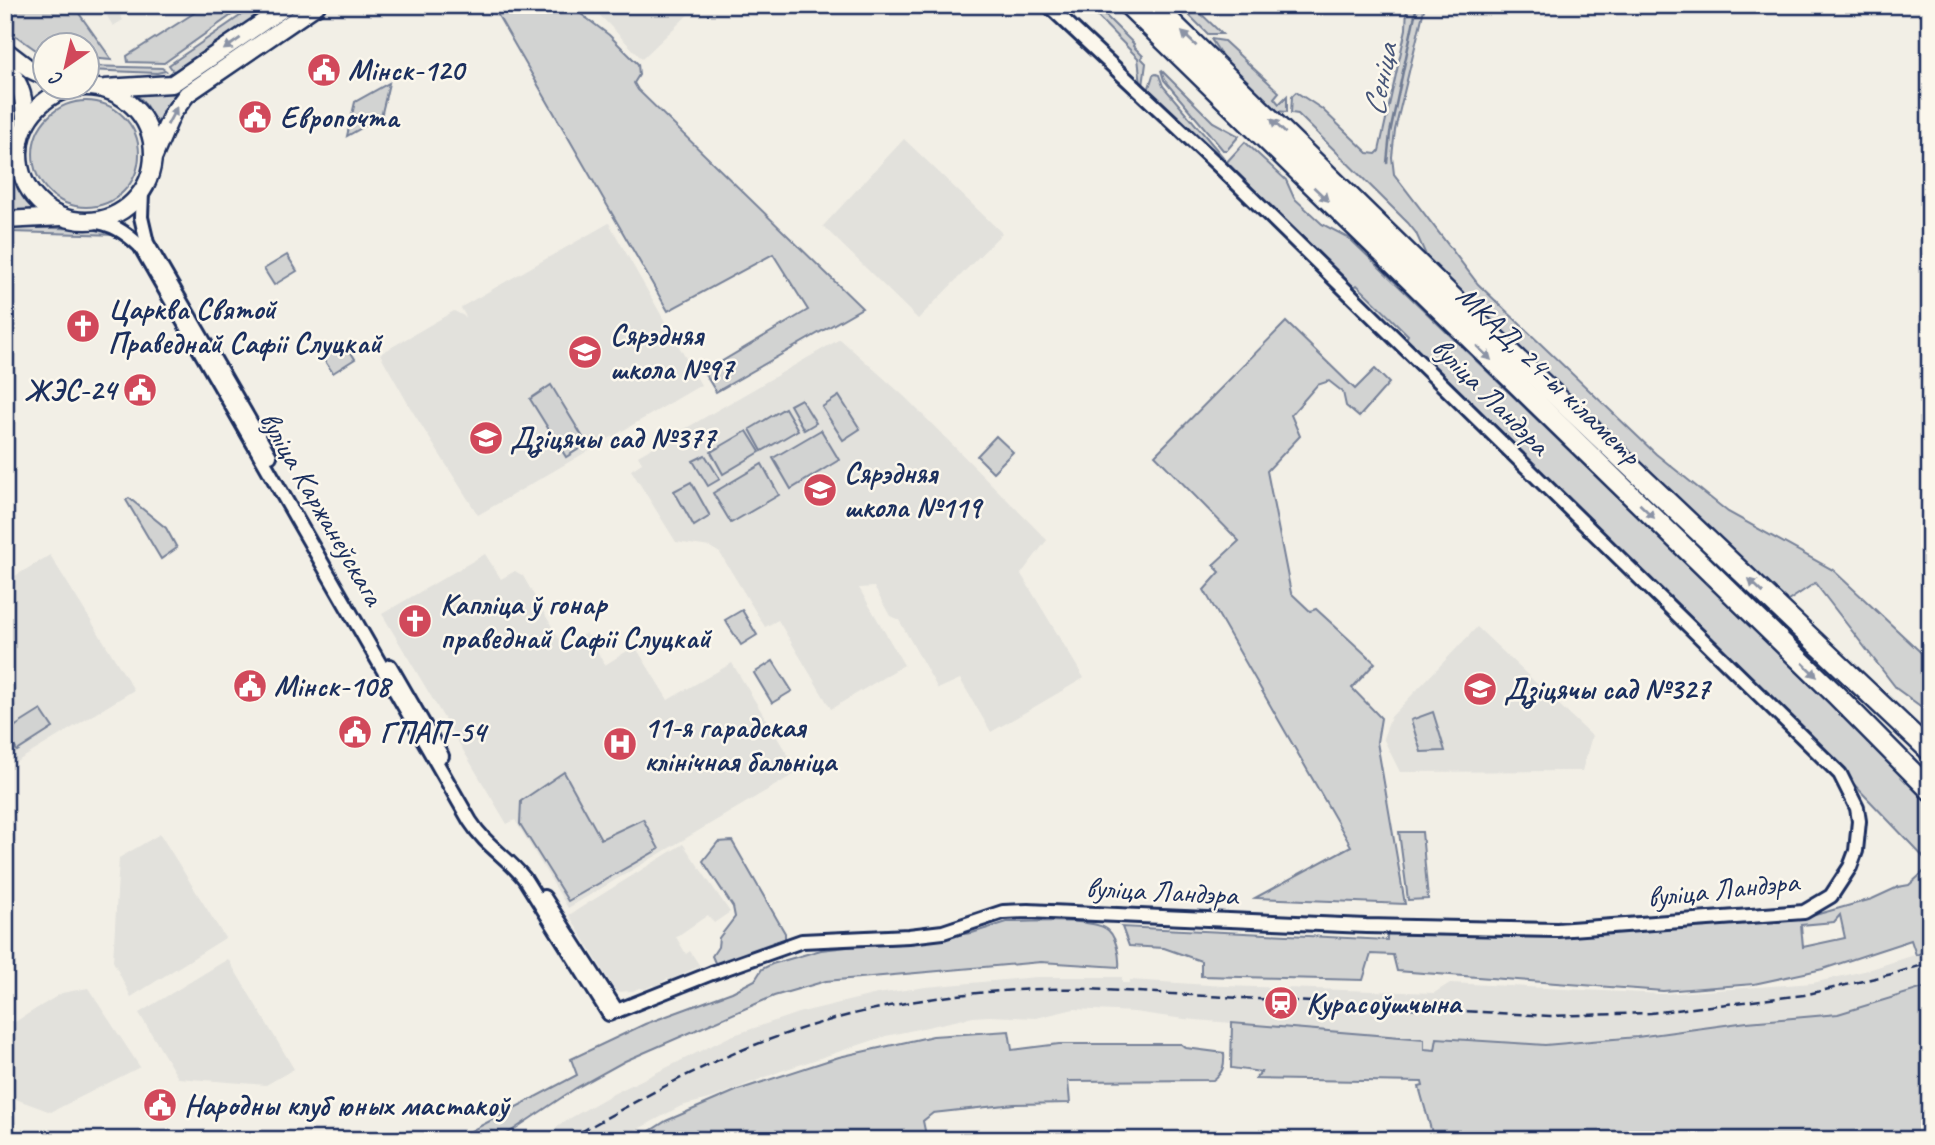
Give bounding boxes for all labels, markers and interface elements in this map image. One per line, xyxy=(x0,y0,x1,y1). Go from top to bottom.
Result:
north arrow xyxy=(32,32,102,102)
one-way arrow xyxy=(1181,32,1198,48)
one-way arrow xyxy=(223,37,241,51)
water label: Сеніца xyxy=(1353,38,1408,119)
public building icon: Мінск-120 xyxy=(305,51,343,89)
place label: Мінск-120 xyxy=(348,51,467,89)
text: С xyxy=(44,65,68,92)
public building icon: Европочта xyxy=(236,98,274,136)
place label: Европочта xyxy=(280,98,401,136)
one-way arrow xyxy=(166,106,177,126)
one-way arrow xyxy=(1270,118,1286,134)
one-way arrow xyxy=(1312,186,1329,202)
street label: МКАД, 24-ы кіламетр xyxy=(1448,277,1651,474)
place label: Царква Святой Праведнай Сафіі Слуцкай xyxy=(108,290,384,362)
church icon: Царква Святой Праведнай Сафіі Слуцкай xyxy=(64,307,102,345)
place label: Сярэдняя школа №97 xyxy=(610,316,737,388)
street label: вуліца Ландэра xyxy=(1424,329,1560,465)
school or university icon: Сярэдняя школа №97 xyxy=(566,333,604,371)
one-way arrow xyxy=(1475,344,1492,360)
place label: ЖЭС-24 xyxy=(25,371,119,409)
public building icon: ЖЭС-24 xyxy=(121,371,159,409)
street label: вуліца Каржанеўскага xyxy=(251,404,394,614)
school or university icon: Дзіцячы сад №377 xyxy=(467,419,505,457)
place label: Дзіцячы сад №377 xyxy=(510,419,719,458)
place label: Сярэдняя школа №119 xyxy=(844,454,985,526)
school or university icon: Сярэдняя школа №119 xyxy=(801,471,839,509)
one-way arrow xyxy=(1638,503,1655,519)
one-way arrow xyxy=(1748,578,1765,594)
place label: Капліца ў гонар праведнай Сафіі Слуцкай xyxy=(440,585,713,657)
church icon: Капліца ў гонар праведнай Сафіі Слуцкай xyxy=(396,602,434,640)
one-way arrow xyxy=(1802,661,1819,678)
public building icon: Мінск-108 xyxy=(231,667,269,705)
place label: Мінск-108 xyxy=(274,667,393,705)
school or university icon: Дзіцячы сад №327 xyxy=(1461,670,1499,708)
place label: Дзіцячы сад №327 xyxy=(1504,670,1713,709)
place label: 11-я гарадская клінічная бальніца xyxy=(644,708,838,780)
public building icon: ГПАП-54 xyxy=(336,713,374,751)
place label: ГПАП-54 xyxy=(380,713,489,751)
hospital icon: 11-я гарадская клінічная бальніца xyxy=(601,725,639,763)
street label: вуліца Ландэра xyxy=(1645,862,1802,916)
street label: вуліца Ландэра xyxy=(1085,868,1241,914)
station icon: Курасоўшчына xyxy=(1262,984,1300,1022)
place label: Курасоўшчына xyxy=(1306,984,1463,1022)
public building icon: Народны клуб юных мастакоў xyxy=(141,1086,179,1124)
place label: Народны клуб юных мастакоў xyxy=(184,1086,512,1124)

